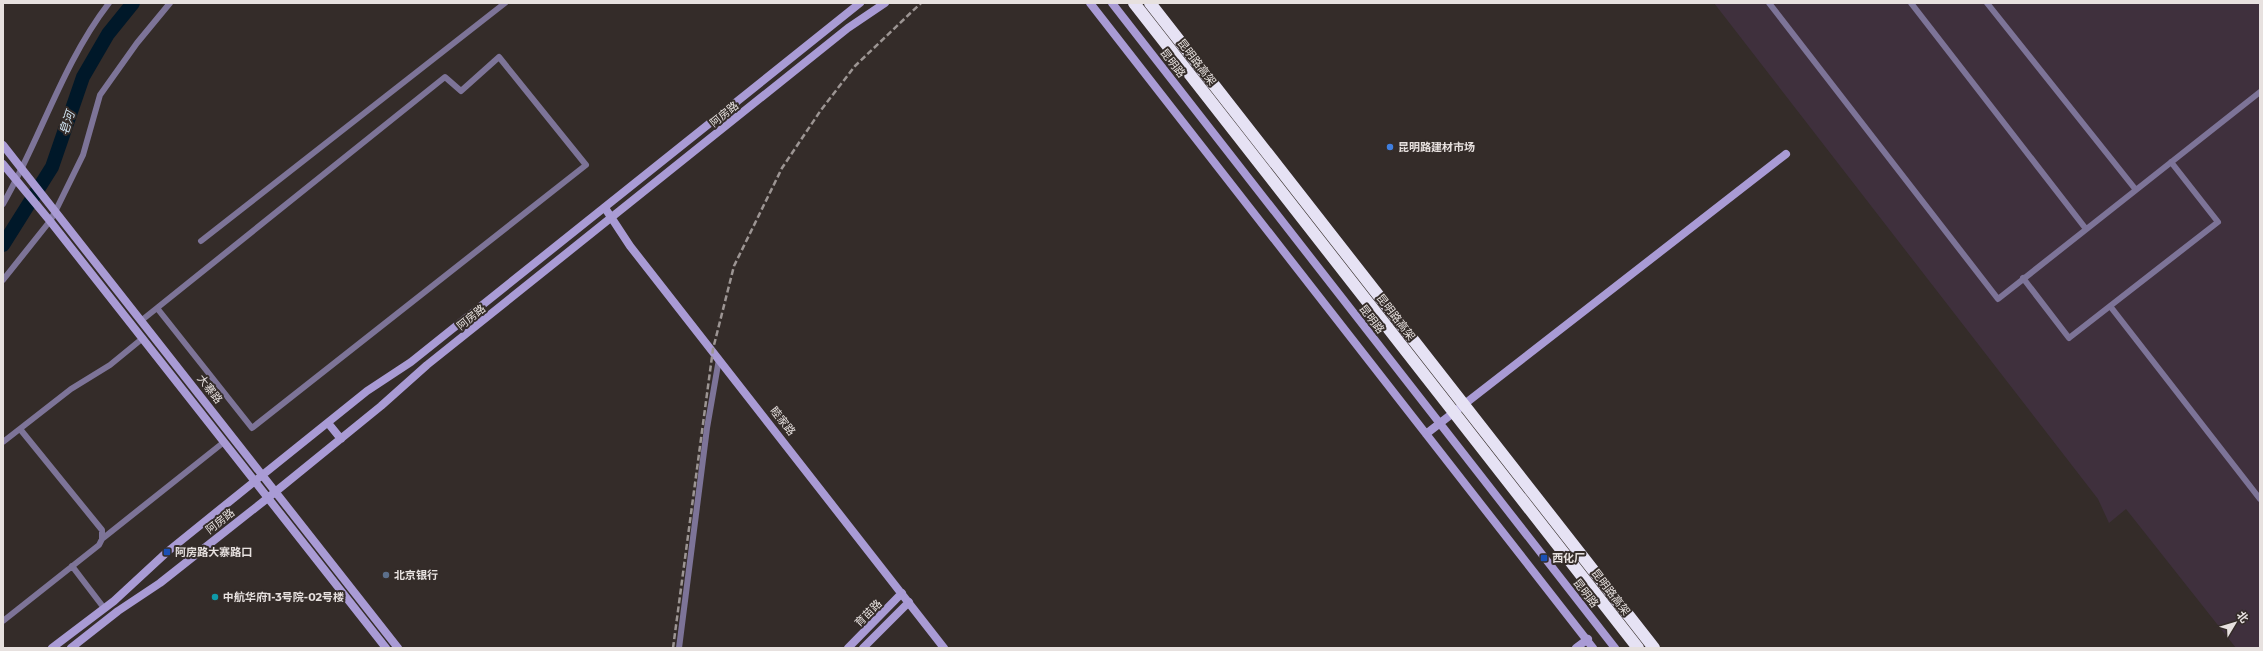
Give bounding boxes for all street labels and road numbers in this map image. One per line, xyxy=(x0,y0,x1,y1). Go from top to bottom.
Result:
street label: 昆明路高架 xyxy=(1175,36,1219,88)
street label: 昆明路 xyxy=(1157,46,1189,80)
street label: 阿房路 xyxy=(707,98,741,130)
street label: 昆明路高架 xyxy=(1374,291,1418,343)
street label: 阿房路 xyxy=(454,301,488,333)
street label: 昆明路 xyxy=(1356,302,1388,336)
street label: 大寨路 xyxy=(194,372,226,406)
street label: 睦家路 xyxy=(767,404,799,438)
street label: 阿房路 xyxy=(203,505,237,537)
street label: 昆明路高架 xyxy=(1589,566,1633,618)
street label: 昆明路 xyxy=(1570,576,1602,610)
street label: 育苗路 xyxy=(851,596,885,630)

